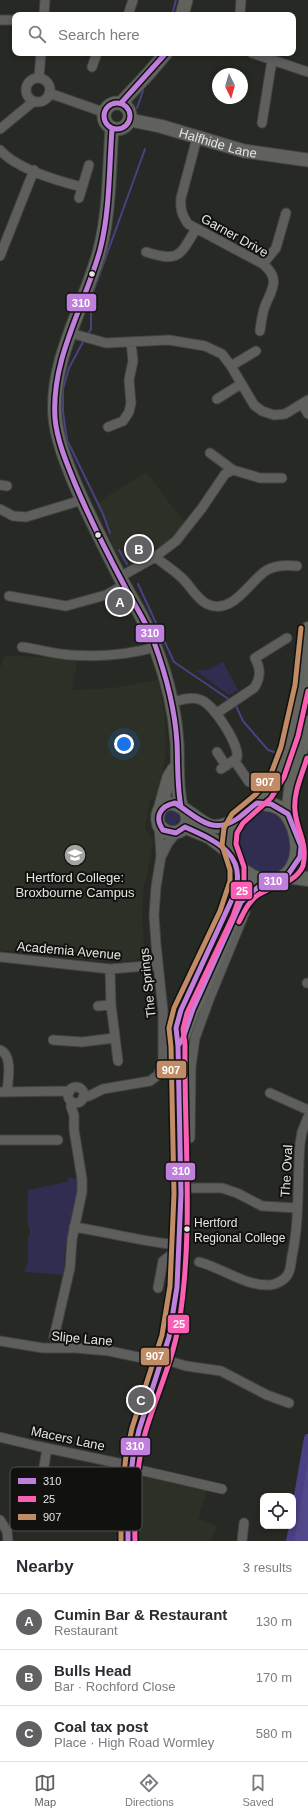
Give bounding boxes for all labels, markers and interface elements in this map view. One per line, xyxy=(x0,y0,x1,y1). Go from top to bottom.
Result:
search box xyxy=(12,12,296,56)
icon: search xyxy=(26,23,48,45)
text: Search here xyxy=(58,26,140,43)
north arrow xyxy=(212,68,248,104)
street label: Halfhide Lane xyxy=(177,125,258,161)
street label: Garner Drive xyxy=(199,211,271,260)
unlabelled marker xyxy=(87,269,97,279)
line badge: 310 xyxy=(66,293,97,312)
text: 310 xyxy=(72,297,90,309)
unlabelled marker xyxy=(93,530,103,540)
pin: B xyxy=(126,534,152,564)
pin: A xyxy=(107,587,133,617)
line badge: 310 xyxy=(135,624,165,643)
text: 310 xyxy=(141,627,159,639)
your location xyxy=(114,734,134,754)
line badge: 907 xyxy=(250,772,281,792)
text: 907 xyxy=(256,776,274,788)
school or university icon: Hertford College: Broxbourne Campus xyxy=(62,842,88,868)
place label: Hertford College: Broxbourne Campus xyxy=(15,870,135,900)
line badge: 310 xyxy=(258,872,289,891)
text: 310 xyxy=(264,875,282,887)
line badge: 25 xyxy=(230,881,253,900)
text: 25 xyxy=(236,885,248,897)
street label: Academia Avenue xyxy=(16,938,122,963)
street label: The Springs xyxy=(136,947,159,1019)
line badge: 907 xyxy=(156,1060,187,1079)
text: 907 xyxy=(162,1064,180,1076)
street label: The Oval xyxy=(278,1144,295,1198)
line badge: 310 xyxy=(165,1162,196,1181)
text: 310 xyxy=(172,1165,190,1177)
place label: Hertford Regional College xyxy=(194,1216,286,1245)
marker: Hertford Regional College xyxy=(182,1224,192,1234)
line badge: 25 xyxy=(167,1314,190,1334)
text: 25 xyxy=(173,1318,185,1330)
street label: Slipe Lane xyxy=(51,1328,113,1349)
line badge: 907 xyxy=(140,1347,170,1366)
text: 907 xyxy=(146,1350,164,1362)
pin: C xyxy=(128,1385,154,1415)
street label: Macers Lane xyxy=(30,1423,106,1454)
line badge: 310 xyxy=(120,1437,151,1456)
text: 310 xyxy=(126,1440,144,1452)
legend xyxy=(10,1467,142,1531)
text: 310 xyxy=(43,1475,61,1487)
text: 25 xyxy=(43,1493,55,1505)
map controls xyxy=(260,1493,296,1529)
button: locate xyxy=(260,1493,296,1529)
text: 907 xyxy=(43,1511,61,1523)
text: Nearby xyxy=(16,1557,74,1576)
text: 3 results xyxy=(243,1560,292,1575)
text: Cumin Bar & Restaurant xyxy=(54,1606,227,1623)
text: A xyxy=(24,1614,34,1629)
text: 130 m xyxy=(256,1614,292,1629)
text: Restaurant xyxy=(54,1623,118,1638)
text: Bulls Head xyxy=(54,1662,132,1679)
text: B xyxy=(24,1670,34,1685)
text: 170 m xyxy=(256,1670,292,1685)
text: Bar · Rochford Close xyxy=(54,1679,175,1694)
text: Coal tax post xyxy=(54,1718,148,1735)
text: C xyxy=(24,1726,34,1741)
text: 580 m xyxy=(256,1726,292,1741)
text: Place · High Road Wormley xyxy=(54,1735,214,1750)
tab: Map xyxy=(34,1772,56,1808)
tab: Directions xyxy=(125,1772,174,1808)
tab: Saved xyxy=(242,1772,274,1808)

